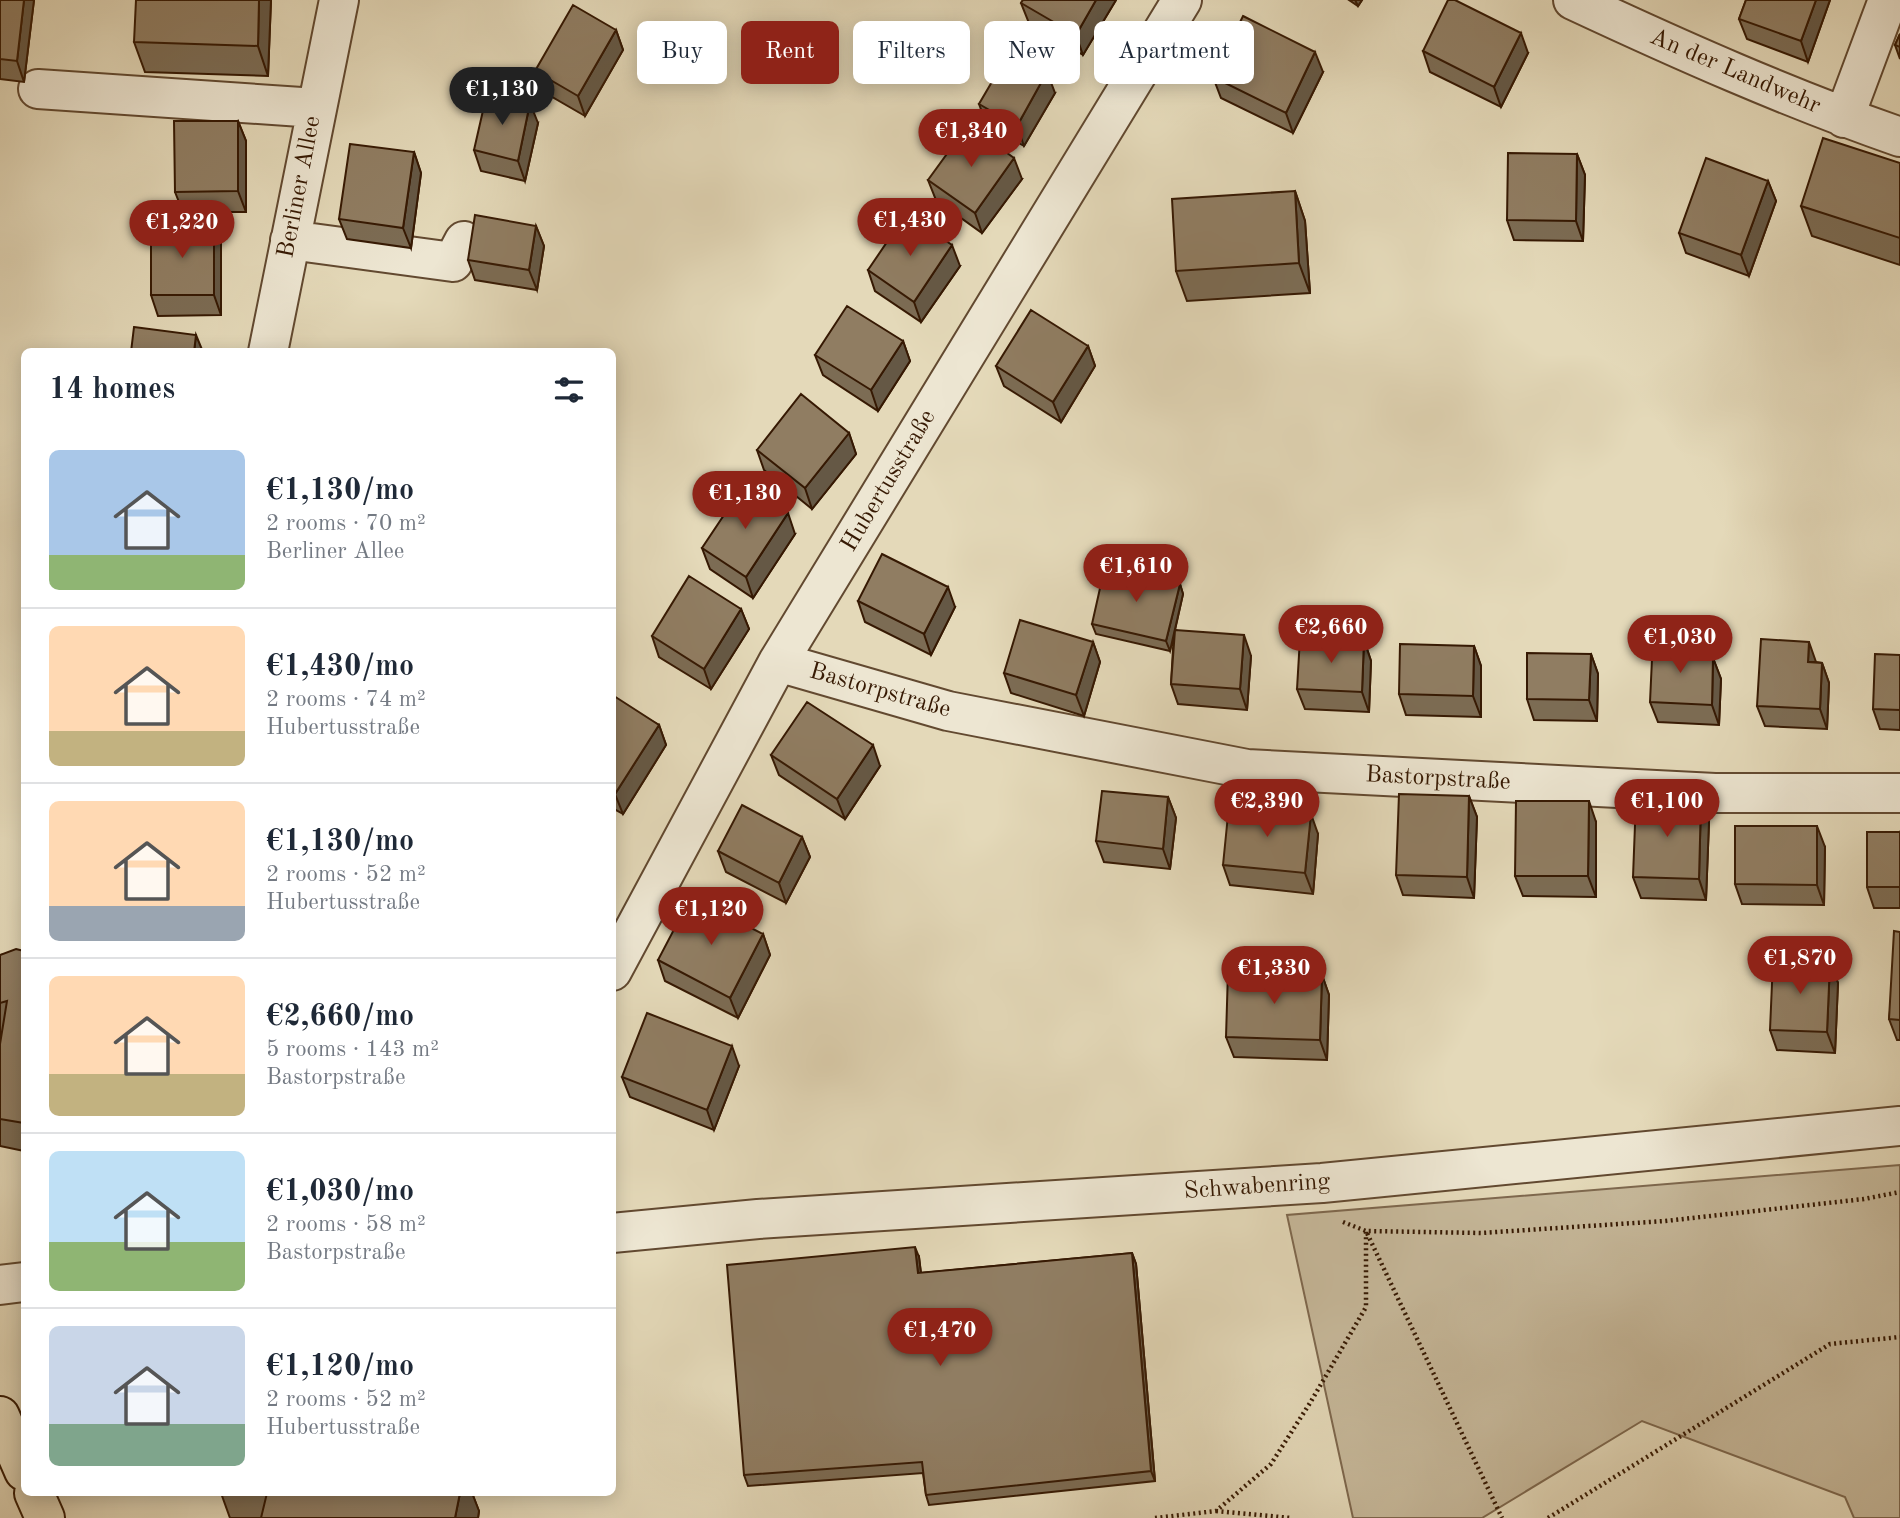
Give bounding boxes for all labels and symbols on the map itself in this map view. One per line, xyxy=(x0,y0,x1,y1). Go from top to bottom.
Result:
street label: An der Landwehr xyxy=(1646,25,1824,119)
pin: €1,130 xyxy=(445,68,559,127)
pin: €1,340 xyxy=(914,110,1028,169)
street label: Berliner Allee xyxy=(274,114,326,260)
pin: €1,430 xyxy=(853,198,967,258)
pin: €1,220 xyxy=(125,201,239,260)
street label: Hubertusstraße xyxy=(837,406,941,556)
pin: €1,130 xyxy=(688,472,802,531)
pin: €1,610 xyxy=(1079,544,1193,604)
pin: €2,660 xyxy=(1274,606,1388,665)
pin: €1,030 xyxy=(1623,616,1737,675)
street label: Bastorpstraße xyxy=(807,659,953,723)
street label: Bastorpstraße xyxy=(1365,763,1511,795)
pin: €2,390 xyxy=(1210,780,1324,839)
pin: €1,100 xyxy=(1610,780,1724,839)
pin: €1,120 xyxy=(654,888,768,947)
pin: €1,870 xyxy=(1743,936,1857,996)
pin: €1,330 xyxy=(1217,946,1331,1006)
street label: Schwabenring xyxy=(1183,1170,1331,1204)
pin: €1,470 xyxy=(883,1308,997,1368)

